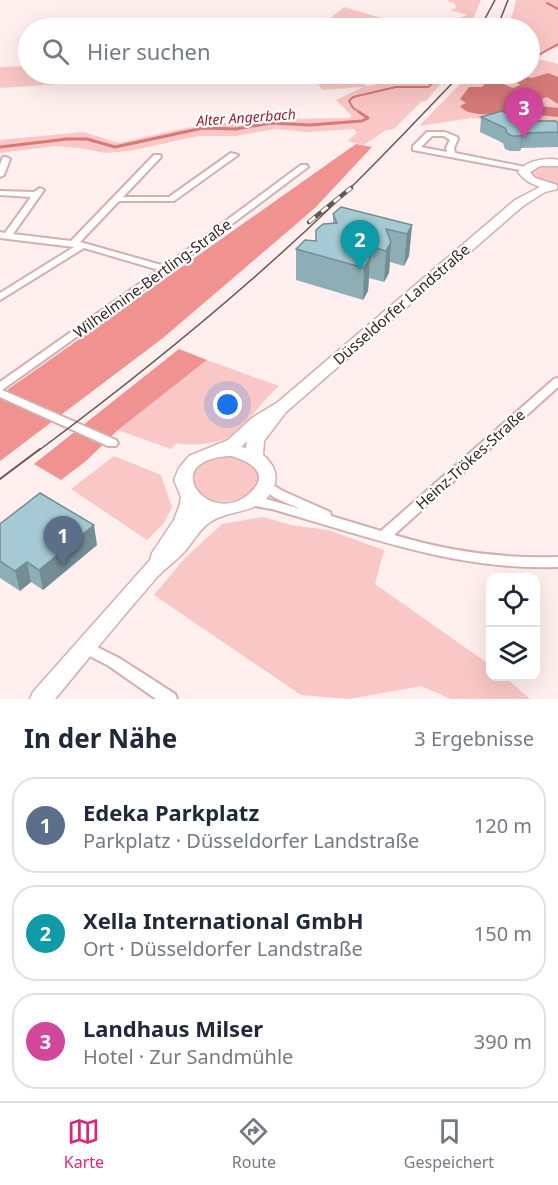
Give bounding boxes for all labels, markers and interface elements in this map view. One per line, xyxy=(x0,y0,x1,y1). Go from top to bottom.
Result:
search box xyxy=(18,18,540,84)
icon: search xyxy=(39,35,72,68)
text: Hier suchen xyxy=(87,36,211,66)
pin: 3 xyxy=(504,88,544,138)
water label: Alter Angerbach xyxy=(195,104,296,130)
street label: Wilhelmine-Bertling-Straße xyxy=(69,214,235,342)
pin: 2 xyxy=(340,220,380,270)
street label: Düsseldorfer Landstraße xyxy=(328,239,474,369)
your location xyxy=(213,390,242,419)
street label: Heinz-Trökes-Straße xyxy=(411,404,529,514)
pin: 1 xyxy=(44,516,82,566)
map controls xyxy=(486,573,540,681)
button: locate xyxy=(486,573,540,627)
button: layers xyxy=(486,627,540,681)
text: In der Nähe xyxy=(24,720,177,756)
text: 3 Ergebnisse xyxy=(414,725,534,752)
text: Edeka Parkplatz xyxy=(83,797,259,827)
text: 1 xyxy=(40,812,51,839)
text: 120 m xyxy=(474,812,532,839)
text: Parkplatz · Düsseldorfer Landstraße xyxy=(83,827,419,854)
text: Xella International GmbH xyxy=(83,905,363,935)
text: 2 xyxy=(40,920,51,947)
text: 150 m xyxy=(474,920,532,947)
text: Ort · Düsseldorfer Landstraße xyxy=(83,935,363,962)
text: Landhaus Milser xyxy=(83,1013,263,1043)
text: 3 xyxy=(40,1028,51,1055)
text: 390 m xyxy=(474,1028,532,1055)
text: Hotel · Zur Sandmühle xyxy=(83,1043,293,1070)
tab: Karte xyxy=(64,1115,104,1173)
tab: Route xyxy=(232,1115,276,1173)
tab: Gespeichert xyxy=(404,1115,494,1173)

